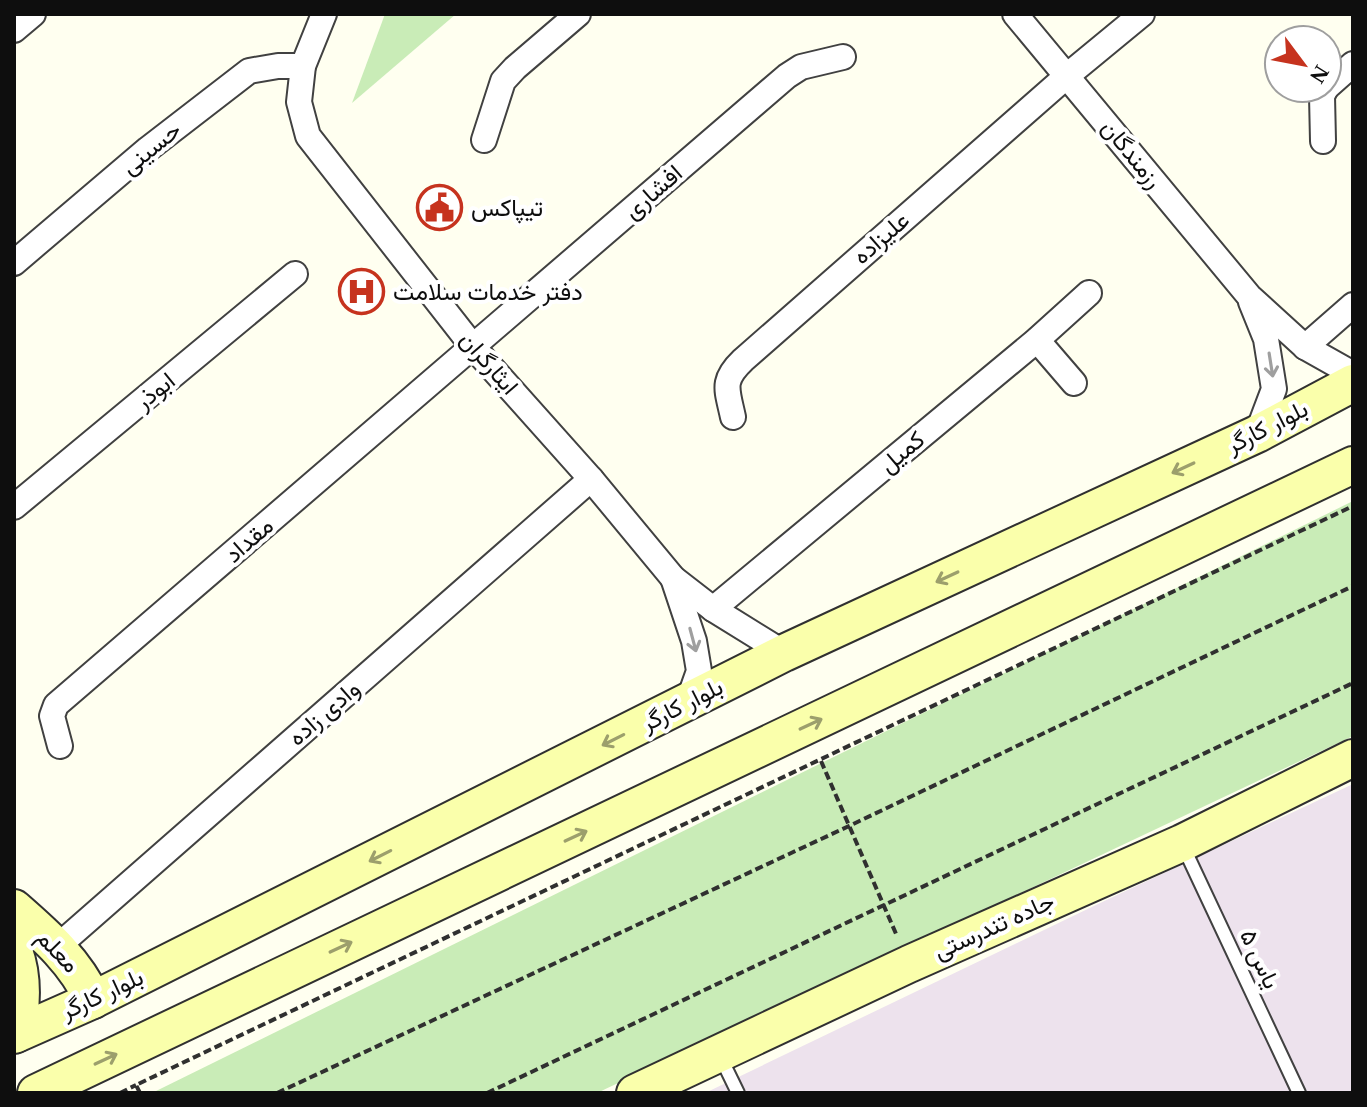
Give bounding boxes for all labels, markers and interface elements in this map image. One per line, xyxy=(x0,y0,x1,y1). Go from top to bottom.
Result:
north arrow xyxy=(1263,24,1343,104)
text: N xyxy=(1305,61,1334,88)
street label: رزمندگان xyxy=(1095,114,1168,195)
street label: حسینی xyxy=(116,116,187,181)
street label: افشاری xyxy=(619,160,689,226)
public building icon: تیپاکس xyxy=(416,184,464,232)
place label: تیپاکس xyxy=(471,195,543,224)
street label: علیزاده xyxy=(848,207,916,271)
hospital icon: دفتر خدمات سلامت xyxy=(338,268,386,316)
place label: دفتر خدمات سلامت xyxy=(393,279,583,307)
street label: ایثارگران xyxy=(453,326,523,401)
one-way arrow xyxy=(1264,351,1279,377)
street label: ابوذر xyxy=(129,367,181,417)
street label: بلوار کارگر xyxy=(1221,395,1313,461)
street label: کمیل xyxy=(874,426,930,479)
one-way arrow xyxy=(1172,461,1196,476)
street label: مقداد xyxy=(220,512,278,568)
one-way arrow xyxy=(936,570,960,585)
one-way arrow xyxy=(686,626,701,652)
street label: بلوار کارگر xyxy=(636,673,728,739)
street label: وادی زاده xyxy=(283,675,366,752)
one-way arrow xyxy=(798,716,822,731)
one-way arrow xyxy=(602,733,626,748)
one-way arrow xyxy=(564,828,588,843)
one-way arrow xyxy=(369,849,393,865)
street label: جاده تندرستی xyxy=(930,888,1059,966)
street label: معلم xyxy=(29,924,85,980)
street label: یاس ۵ xyxy=(1234,925,1285,993)
one-way arrow xyxy=(329,939,353,954)
street label: بلوار کارگر xyxy=(56,964,148,1027)
one-way arrow xyxy=(94,1051,118,1066)

